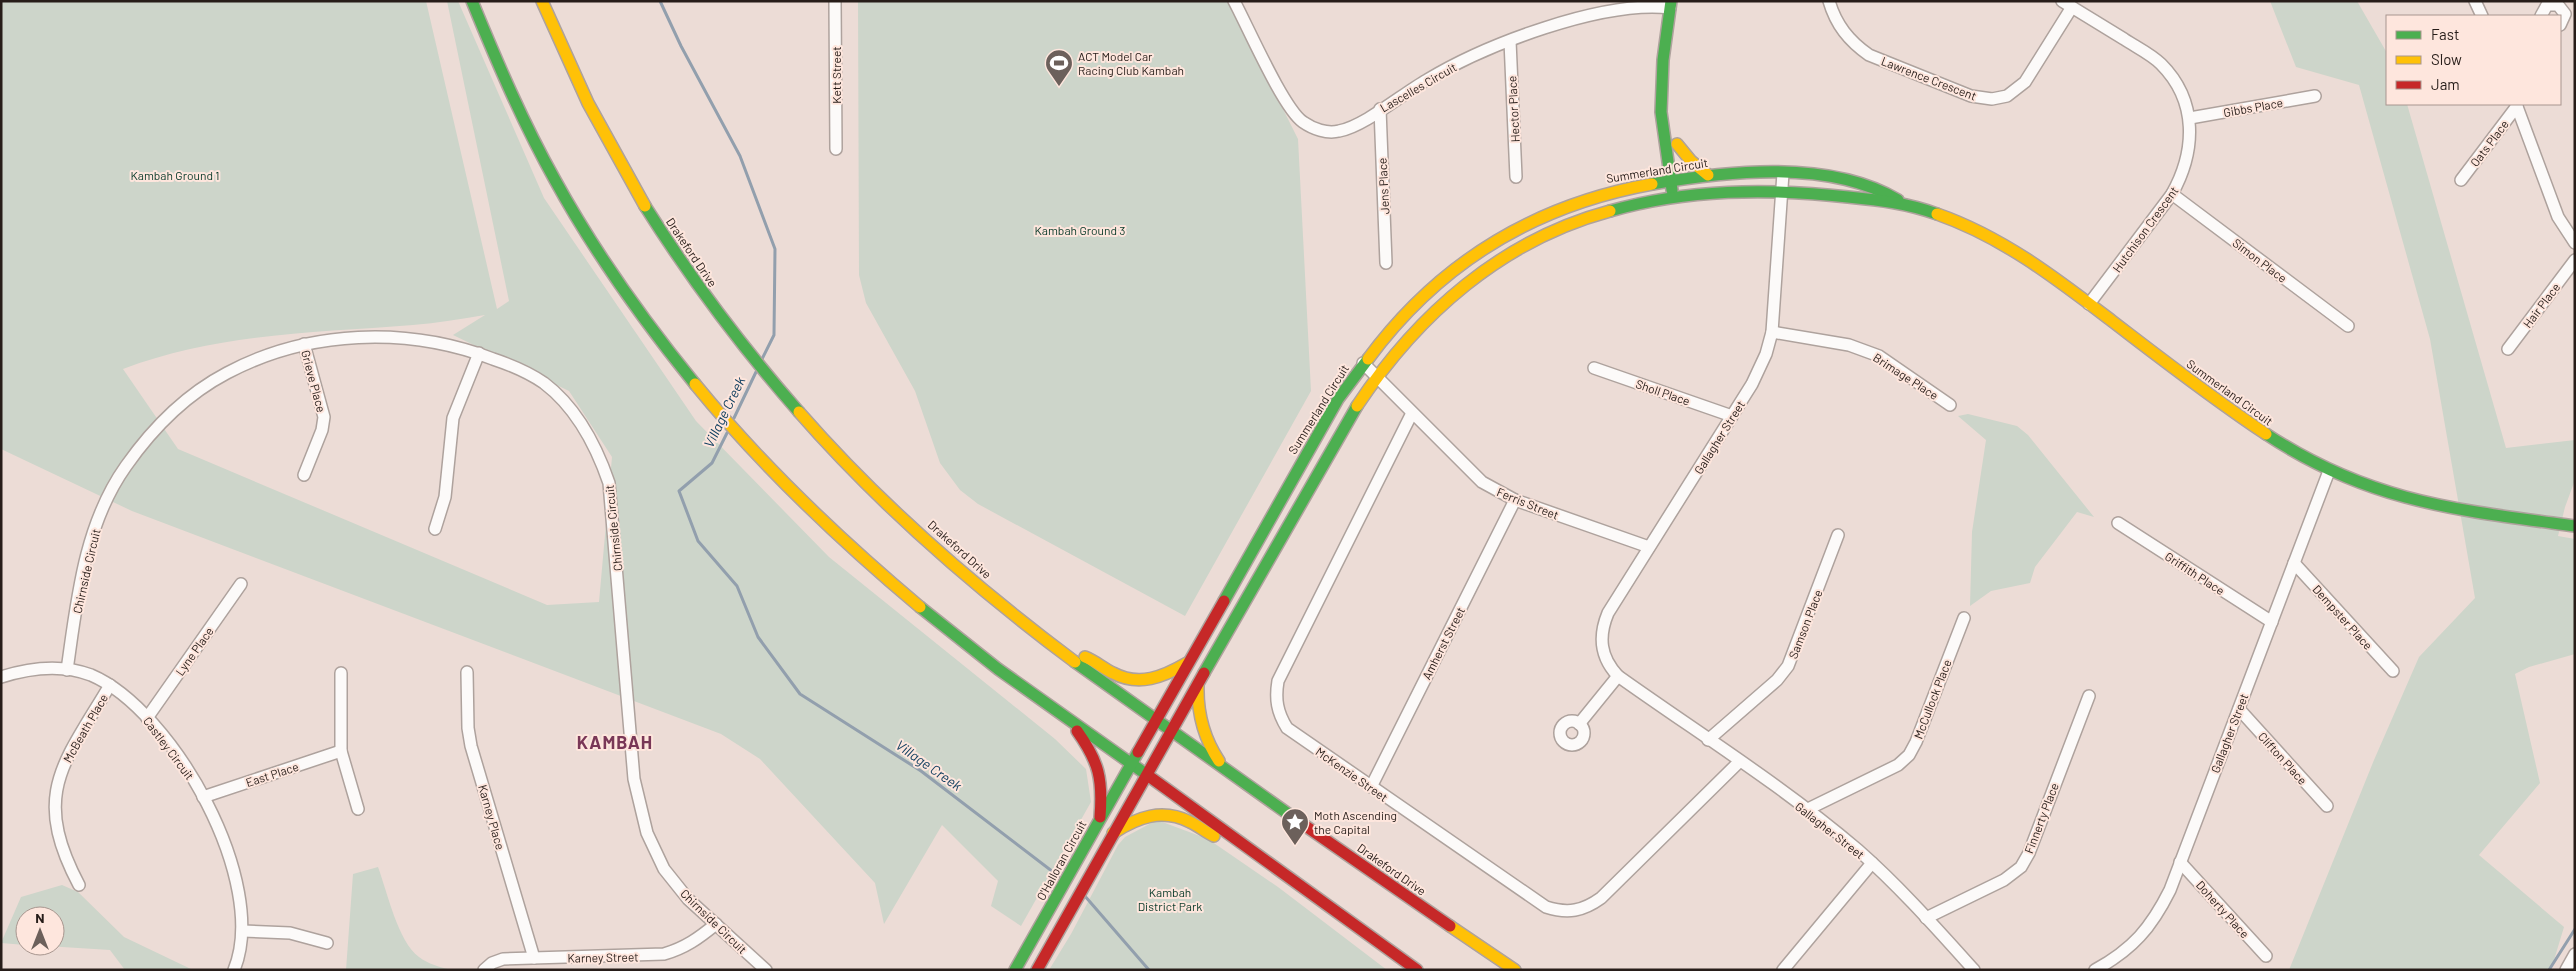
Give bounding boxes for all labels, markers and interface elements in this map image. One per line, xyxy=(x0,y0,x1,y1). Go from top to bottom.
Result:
legend xyxy=(2386,15,2561,105)
text: Fast xyxy=(2431,25,2459,43)
street label: Kett Street xyxy=(829,46,843,104)
sports icon: ACT Model Car Racing Club Kambah xyxy=(1044,48,1074,87)
place label: ACT Model Car Racing Club Kambah xyxy=(1078,49,1184,77)
text: Slow xyxy=(2431,50,2462,68)
street label: Lawrence Crescent xyxy=(1879,53,1979,103)
street label: Lascelles Circuit xyxy=(1377,59,1459,115)
street label: Hector Place xyxy=(1504,75,1522,143)
text: Jam xyxy=(2431,75,2460,93)
street label: Gibbs Place xyxy=(2222,95,2284,119)
street label: Oats Place xyxy=(2467,117,2511,169)
street label: Summerland Circuit xyxy=(1605,155,1709,185)
street label: Jens Place xyxy=(1375,157,1391,215)
park label: Kambah Ground 1 xyxy=(130,168,220,182)
street label: Hutchison Crescent xyxy=(2109,183,2181,275)
street label: Drakeford Drive xyxy=(664,215,720,289)
park label: Kambah Ground 3 xyxy=(1034,223,1126,237)
street label: Simon Place xyxy=(2230,235,2290,285)
street label: Hair Place xyxy=(2520,280,2562,330)
street label: Grieve Place xyxy=(299,348,329,414)
street label: Brimage Place xyxy=(1871,350,1941,402)
street label: Summerland Circuit xyxy=(2184,356,2276,428)
street label: Summerland Circuit xyxy=(1285,362,1351,456)
water label: Village Creek xyxy=(700,374,749,450)
street label: Sholl Place xyxy=(1634,376,1692,408)
street label: Gallagher Street xyxy=(1691,398,1747,476)
street label: Chirnside Circuit xyxy=(602,484,624,572)
street label: Ferris Street xyxy=(1495,484,1561,522)
street label: Drakeford Drive xyxy=(926,517,994,581)
street label: Chirnside Circuit xyxy=(69,527,103,615)
street label: Griffith Place xyxy=(2163,549,2227,597)
street label: Dempster Place xyxy=(2310,582,2376,652)
street label: Samson Place xyxy=(1785,587,1825,661)
street label: Amherst Street xyxy=(1419,604,1467,682)
street label: Lyne Place xyxy=(172,624,216,678)
street label: McCullock Place xyxy=(1910,657,1954,741)
street label: McBeath Place xyxy=(60,691,110,765)
street label: Gallagher Street xyxy=(2207,691,2251,775)
street label: Castley Circuit xyxy=(141,714,197,782)
street label: Clifton Place xyxy=(2256,729,2310,787)
district label: KAMBAH xyxy=(577,731,653,753)
water label: Village Creek xyxy=(893,736,965,794)
street label: McKenzie Street xyxy=(1313,744,1391,804)
street label: East Place xyxy=(244,759,300,789)
street label: Finnerty Place xyxy=(2021,781,2061,855)
street label: Karney Place xyxy=(476,783,508,851)
street label: Gallagher Street xyxy=(1793,799,1867,861)
place icon: Moth Ascending the Capital xyxy=(1280,807,1310,846)
place label: Moth Ascending the Capital xyxy=(1314,808,1397,836)
street label: O'Halloran Circuit xyxy=(1033,818,1089,902)
street label: Drakeford Drive xyxy=(1355,840,1429,898)
street label: Doherty Place xyxy=(2194,877,2252,941)
park label: Kambah District Park xyxy=(1138,885,1202,913)
street label: Chirnside Circuit xyxy=(678,886,750,956)
north arrow xyxy=(15,906,65,956)
text: N xyxy=(35,909,45,926)
street label: Karney Street xyxy=(567,949,639,965)

